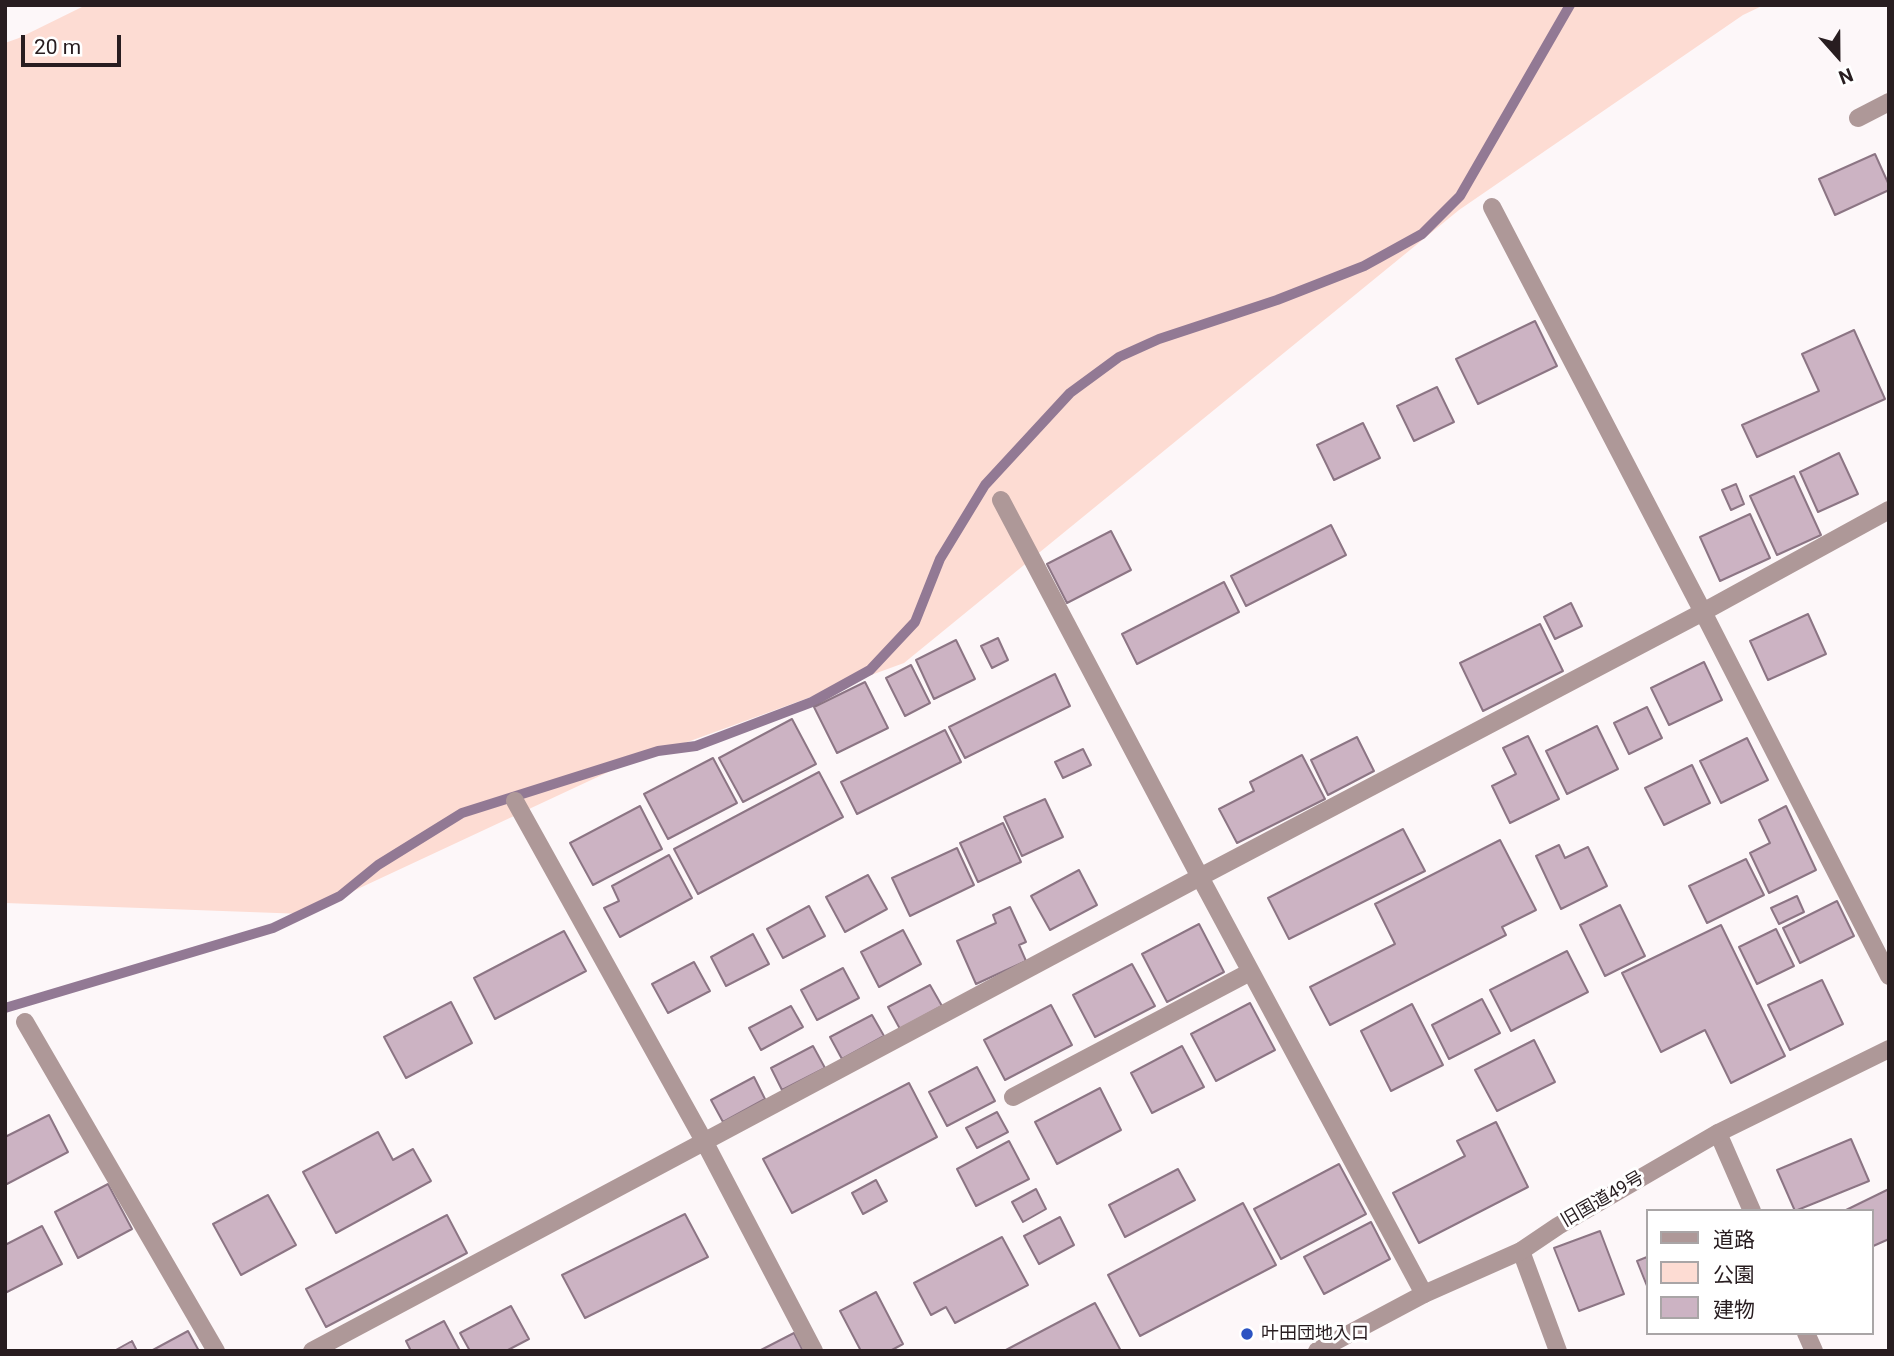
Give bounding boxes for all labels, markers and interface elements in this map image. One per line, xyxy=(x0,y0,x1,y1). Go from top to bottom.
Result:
scale bar xyxy=(24,21,124,65)
north arrow xyxy=(1803,21,1873,91)
text: 20 m xyxy=(34,35,81,59)
text: N xyxy=(1835,63,1856,89)
street label: 旧国道49号 xyxy=(1558,1168,1648,1232)
legend xyxy=(1646,1209,1873,1335)
text: 道路 xyxy=(1713,1228,1755,1252)
text: 公園 xyxy=(1713,1263,1755,1287)
text: 建物 xyxy=(1713,1298,1755,1322)
place label: 叶田団地入口 xyxy=(1261,1323,1369,1345)
marker: 叶田団地入口 xyxy=(1239,1326,1255,1342)

